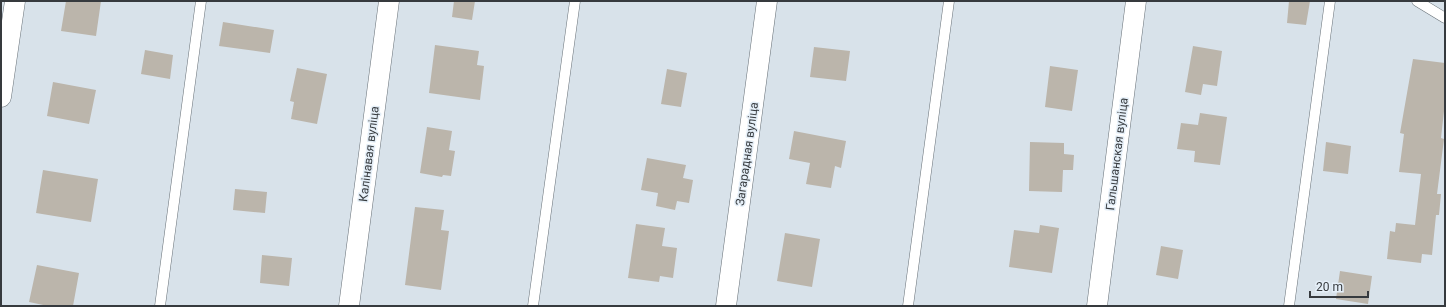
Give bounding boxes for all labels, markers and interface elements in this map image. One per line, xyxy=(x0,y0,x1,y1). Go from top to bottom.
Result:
street label: Гальшанская вуліца xyxy=(1103,97,1131,211)
street label: Загарадная вуліца xyxy=(733,101,761,207)
street label: Калінавая вуліца xyxy=(356,105,382,203)
scale bar xyxy=(1310,273,1368,299)
text: 20 m xyxy=(1316,280,1343,294)

